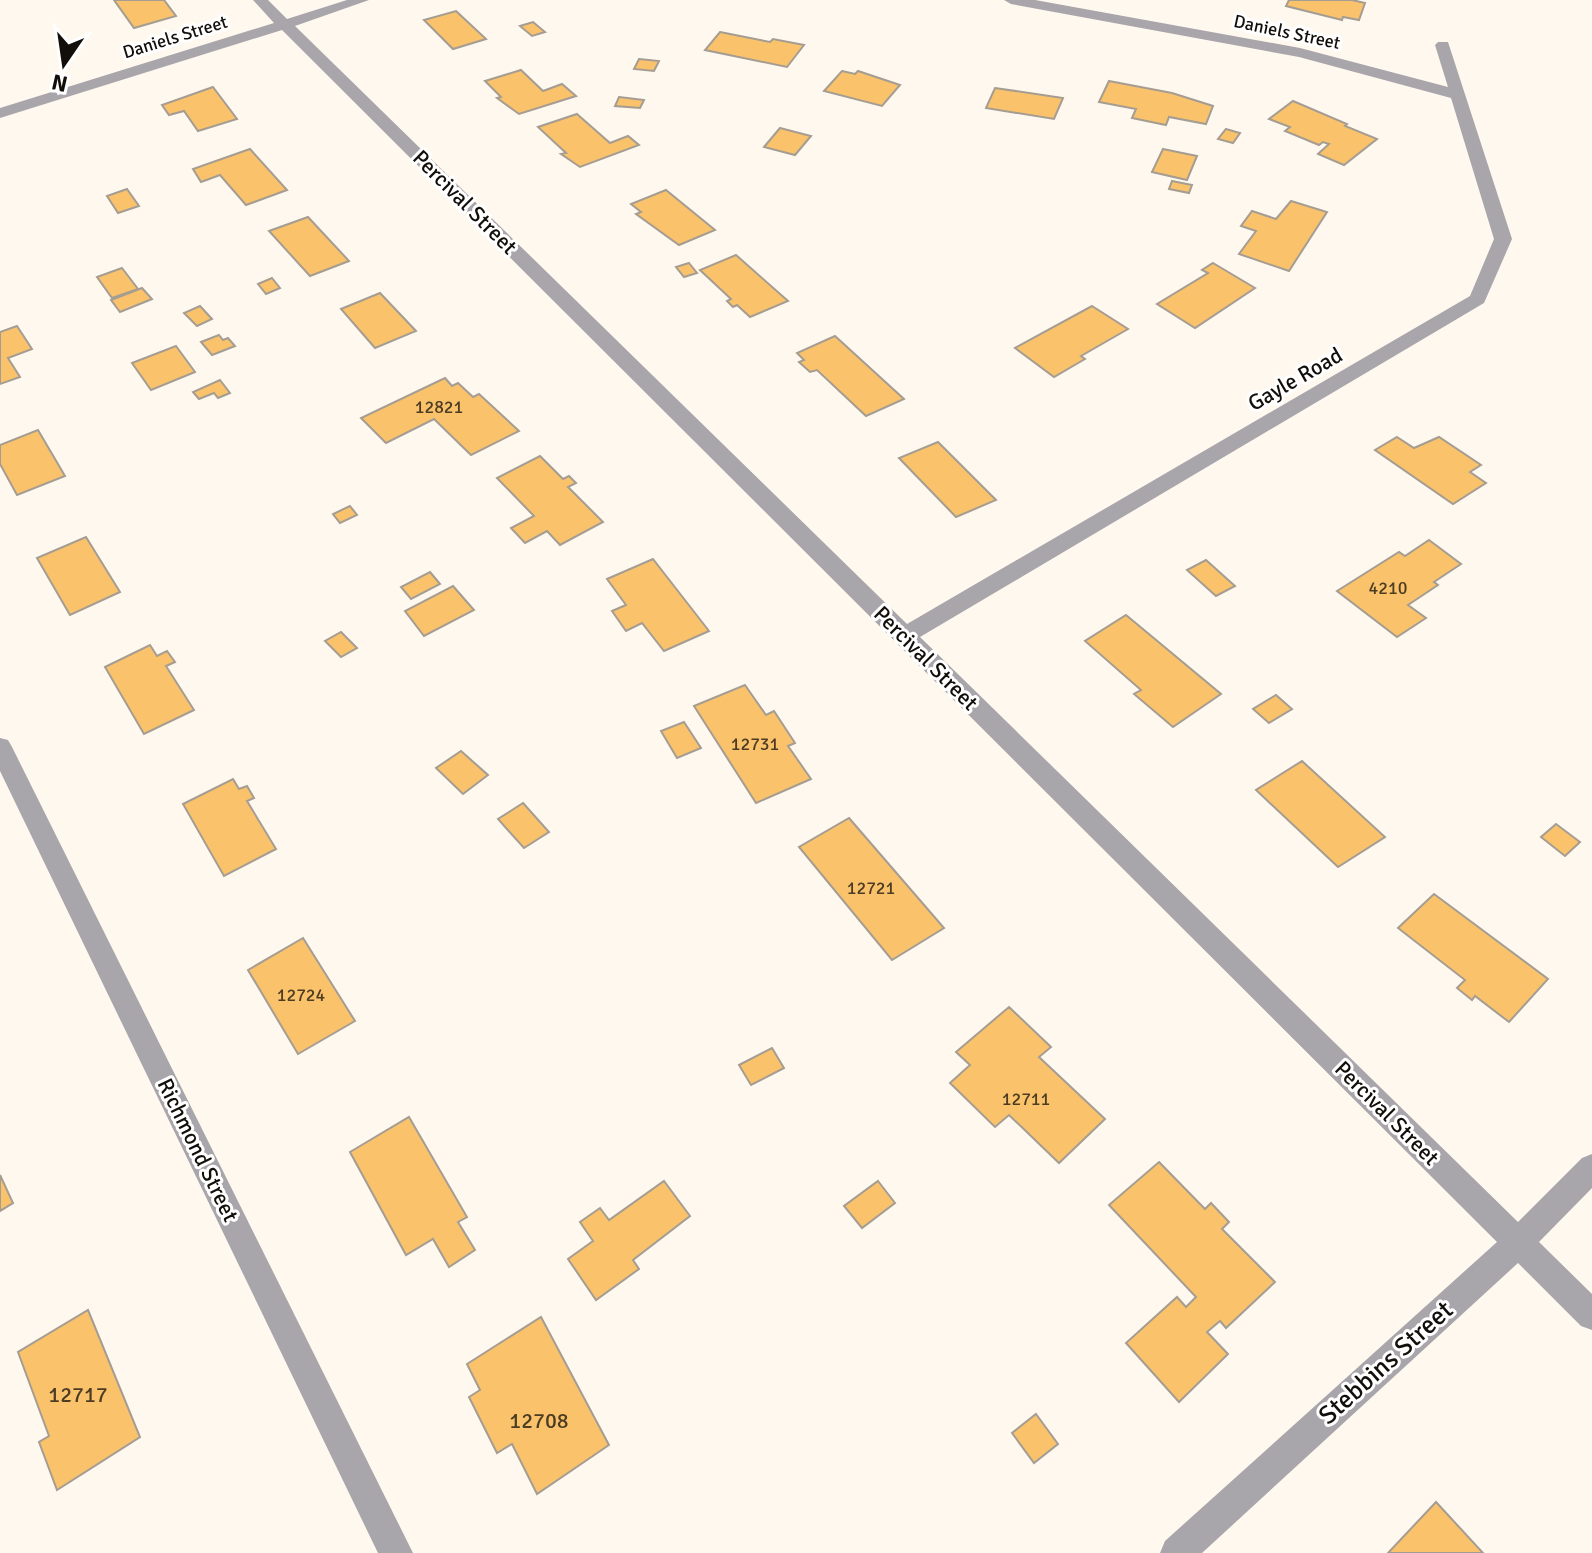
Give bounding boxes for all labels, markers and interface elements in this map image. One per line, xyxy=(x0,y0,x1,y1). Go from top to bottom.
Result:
street label: Daniels Street xyxy=(1232,10,1342,54)
street label: Daniels Street xyxy=(120,11,230,63)
north arrow xyxy=(24,24,104,104)
text: N xyxy=(49,68,70,98)
street label: Percival Street xyxy=(407,144,523,260)
street label: Gayle Road xyxy=(1243,341,1347,417)
house number: 12821 xyxy=(415,396,463,418)
house number: 4210 xyxy=(1369,577,1407,599)
street label: Percival Street xyxy=(868,600,984,716)
house number: 12731 xyxy=(731,733,779,755)
house number: 12721 xyxy=(847,877,895,899)
house number: 12724 xyxy=(277,984,326,1006)
street label: Percival Street xyxy=(1329,1055,1445,1171)
street label: Richmond Street xyxy=(152,1074,245,1226)
house number: 12711 xyxy=(1002,1088,1050,1110)
street label: Stebbins Street xyxy=(1312,1294,1460,1432)
house number: 12717 xyxy=(48,1381,108,1408)
house number: 12708 xyxy=(509,1407,569,1434)

